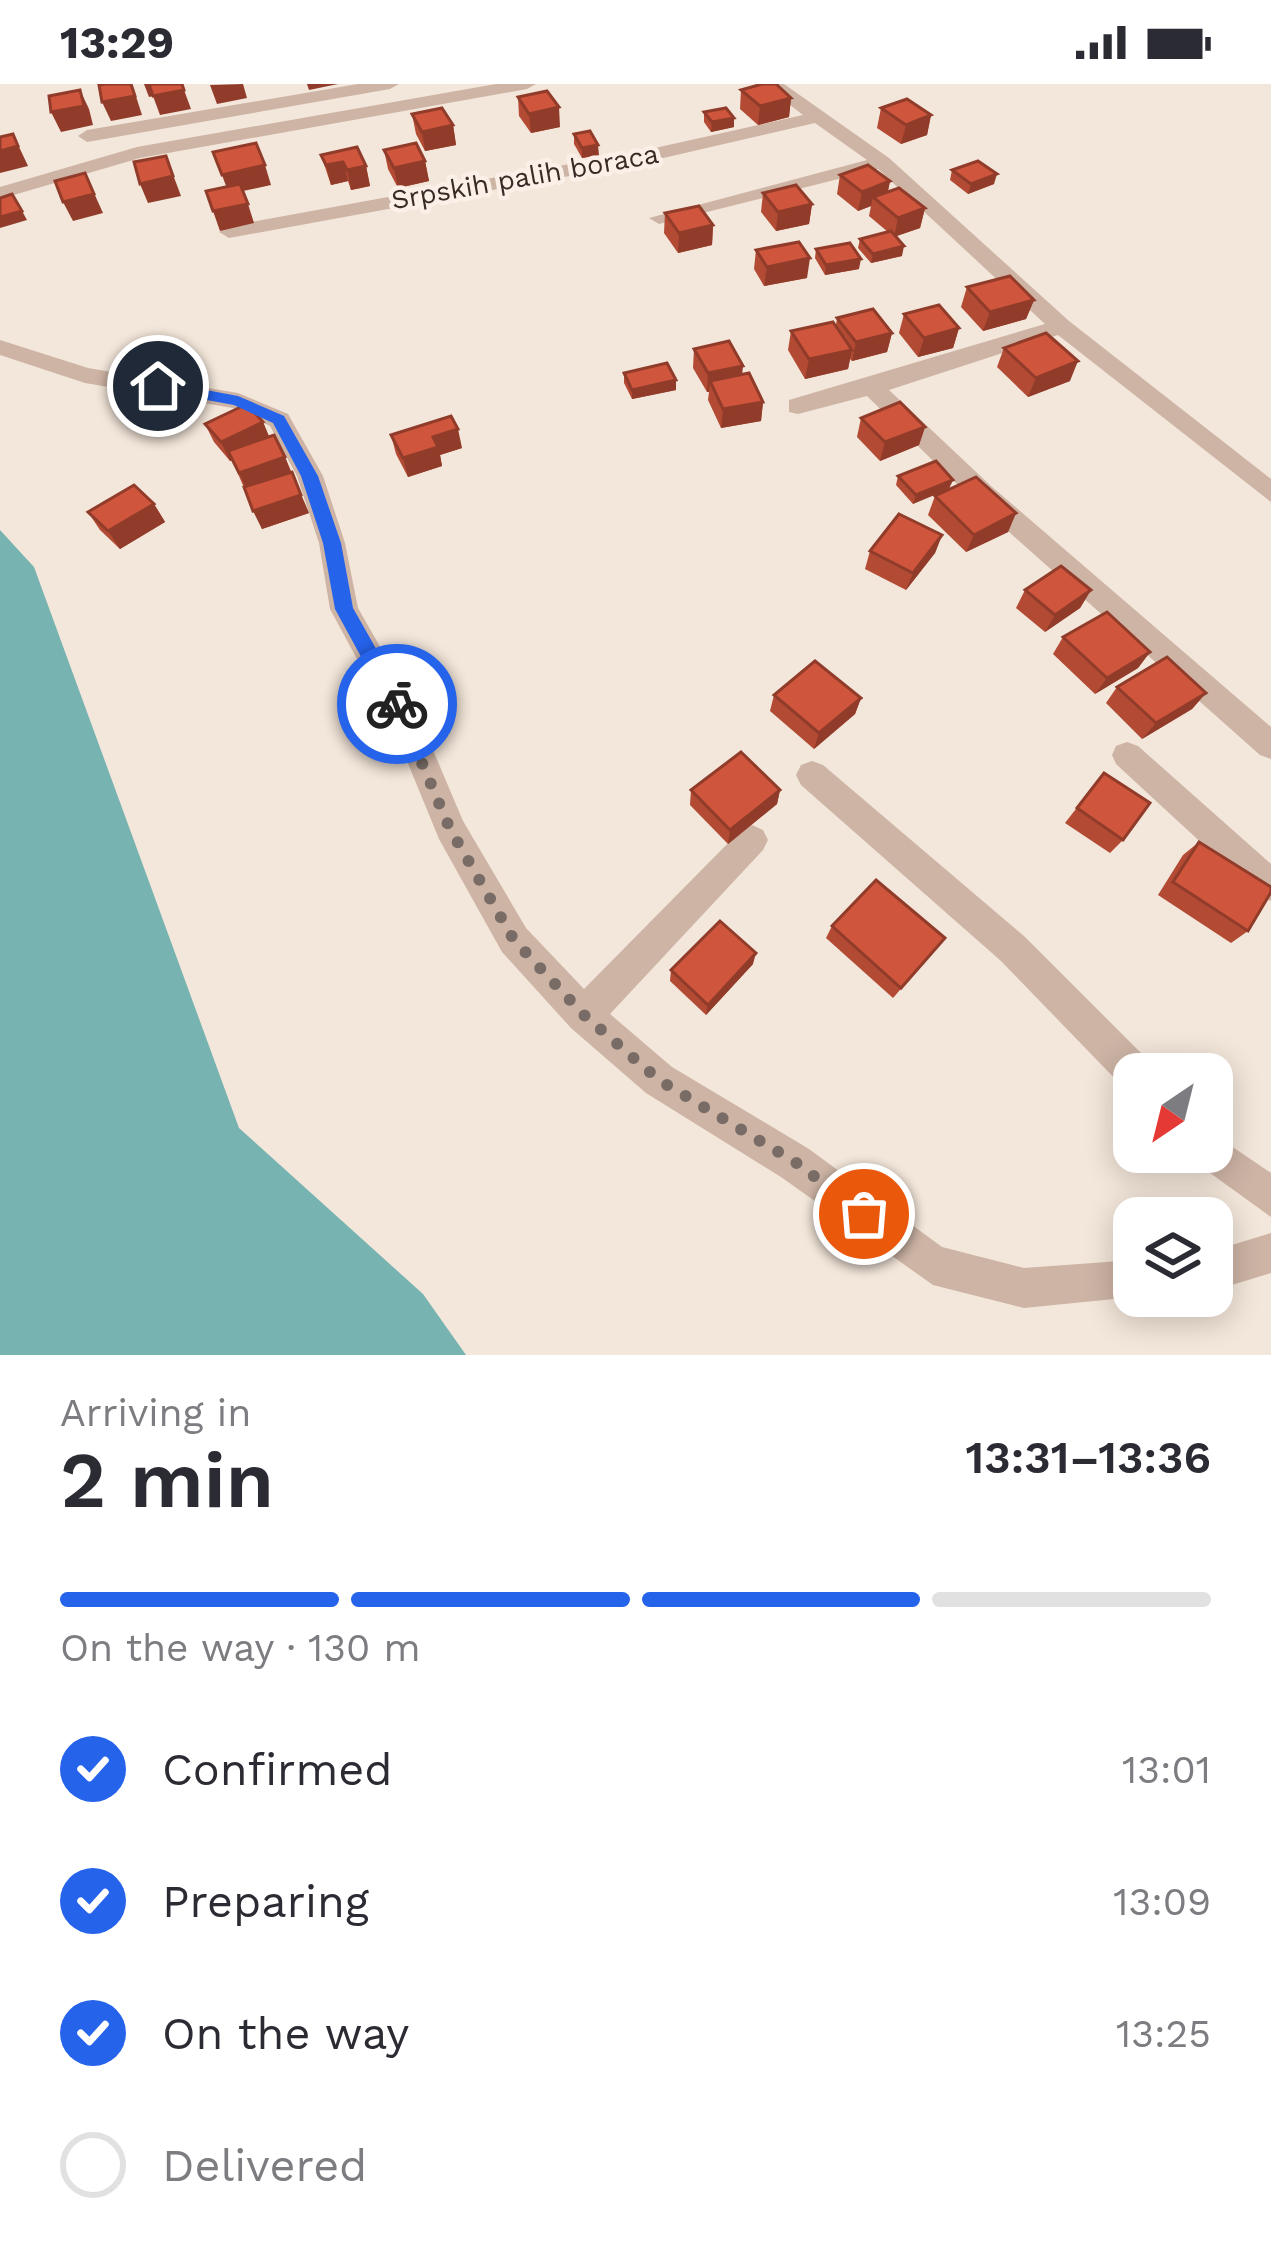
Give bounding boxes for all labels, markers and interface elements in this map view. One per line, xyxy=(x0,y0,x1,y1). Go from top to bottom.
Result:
text: 13:29 xyxy=(60,16,174,69)
street label: Srpskih palih boraca xyxy=(389,138,661,216)
pin xyxy=(107,335,209,437)
icon: home xyxy=(125,353,191,419)
courier xyxy=(337,644,457,764)
icon: bike xyxy=(364,671,430,737)
north arrow xyxy=(1113,1053,1233,1173)
map controls xyxy=(1113,1053,1233,1317)
pin xyxy=(813,1163,915,1265)
icon: bag xyxy=(831,1181,897,1247)
button: layers xyxy=(1113,1197,1233,1317)
text: Arriving in xyxy=(60,1390,251,1435)
text: 13:31–13:36 xyxy=(965,1431,1211,1484)
text: 2 min xyxy=(60,1434,274,1526)
text: On the way · 130 m xyxy=(60,1625,421,1670)
icon: check xyxy=(60,1736,126,1802)
text: Confirmed xyxy=(162,1743,393,1796)
text: 13:01 xyxy=(1122,1747,1211,1792)
icon: check xyxy=(60,1868,126,1934)
text: Preparing xyxy=(162,1875,369,1928)
text: 13:09 xyxy=(1113,1879,1211,1924)
icon: check xyxy=(60,2000,126,2066)
text: On the way xyxy=(162,2007,409,2060)
text: 13:25 xyxy=(1116,2011,1211,2056)
text: Delivered xyxy=(162,2139,367,2192)

